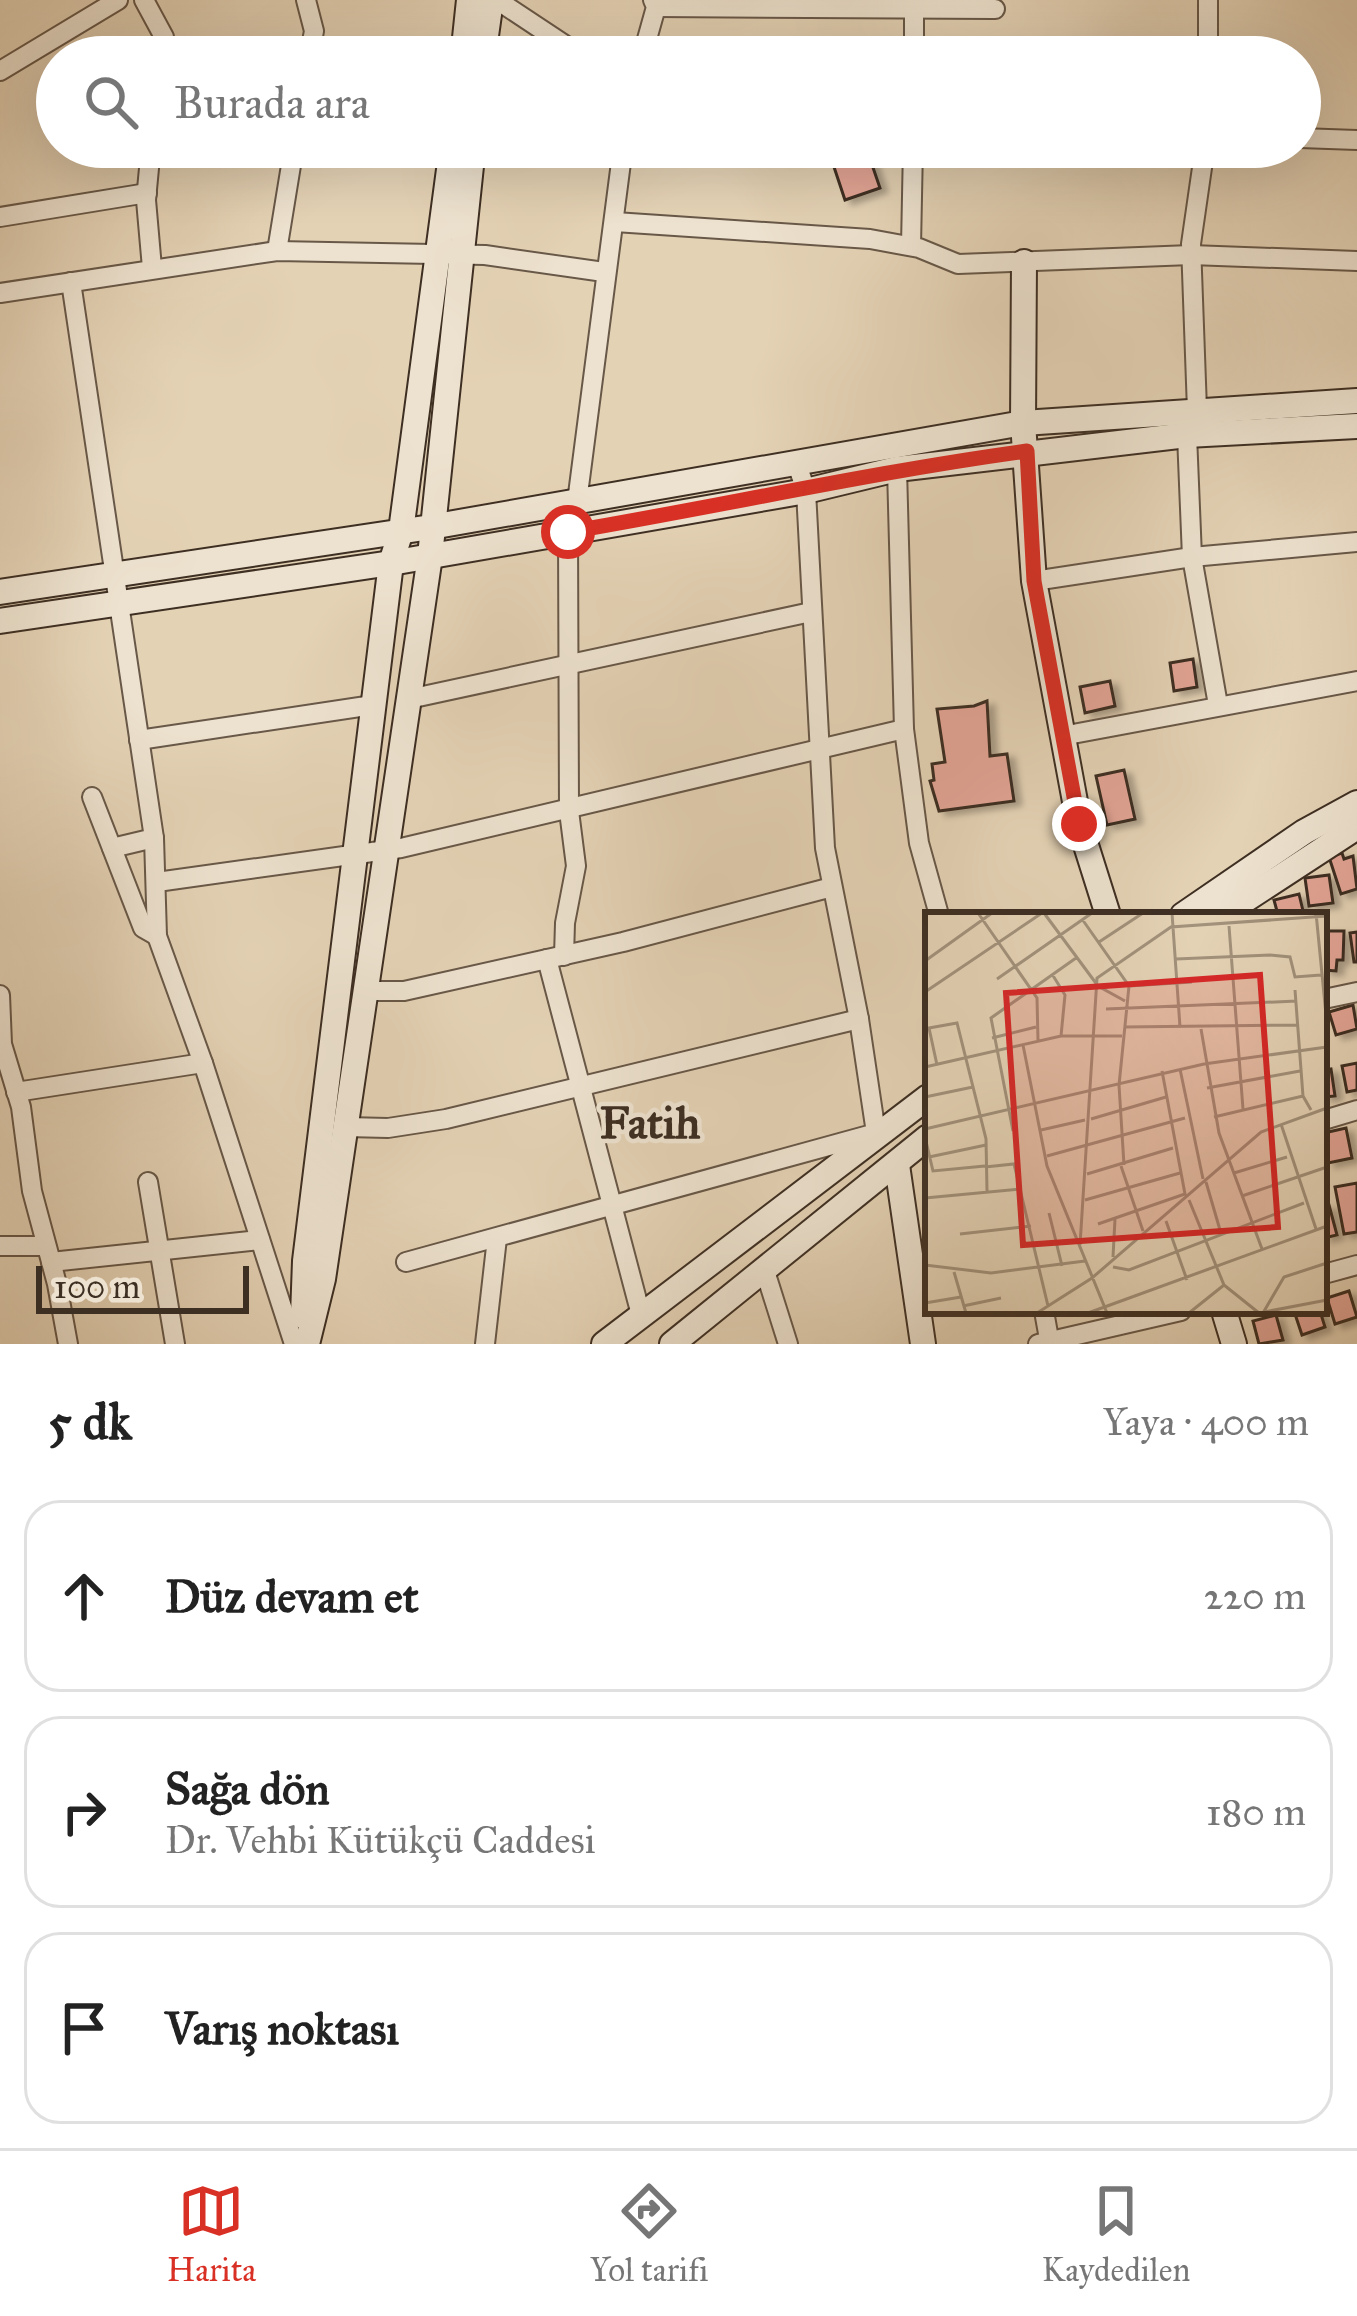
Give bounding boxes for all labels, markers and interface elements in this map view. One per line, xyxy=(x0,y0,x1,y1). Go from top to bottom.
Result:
search box xyxy=(36,36,1321,168)
icon: search xyxy=(78,69,144,135)
text: Burada ara xyxy=(174,75,370,130)
route start xyxy=(541,505,595,559)
route end xyxy=(1052,797,1106,851)
inset map xyxy=(925,912,1327,1314)
district label: Fatih xyxy=(600,1095,700,1150)
scale bar xyxy=(36,1260,249,1313)
text: 100 m xyxy=(54,1267,140,1307)
text: 5 dk xyxy=(48,1391,132,1453)
text: Yaya · 400 m xyxy=(1102,1398,1309,1446)
icon: ahead xyxy=(51,1563,117,1629)
text: Düz devam et xyxy=(165,1569,419,1624)
text: 220 m xyxy=(1204,1572,1306,1620)
text: Sağa dön xyxy=(165,1761,330,1816)
icon: right xyxy=(51,1779,117,1845)
text: 180 m xyxy=(1206,1788,1306,1836)
text: Dr. Vehbi Kütükçü Caddesi xyxy=(165,1816,595,1864)
icon: arrive xyxy=(51,1995,117,2061)
text: Varış noktası xyxy=(165,2001,399,2056)
tab: Harita xyxy=(167,2178,256,2290)
tab: Yol tarifi xyxy=(590,2178,708,2290)
tab: Kaydedilen xyxy=(1042,2178,1190,2290)

